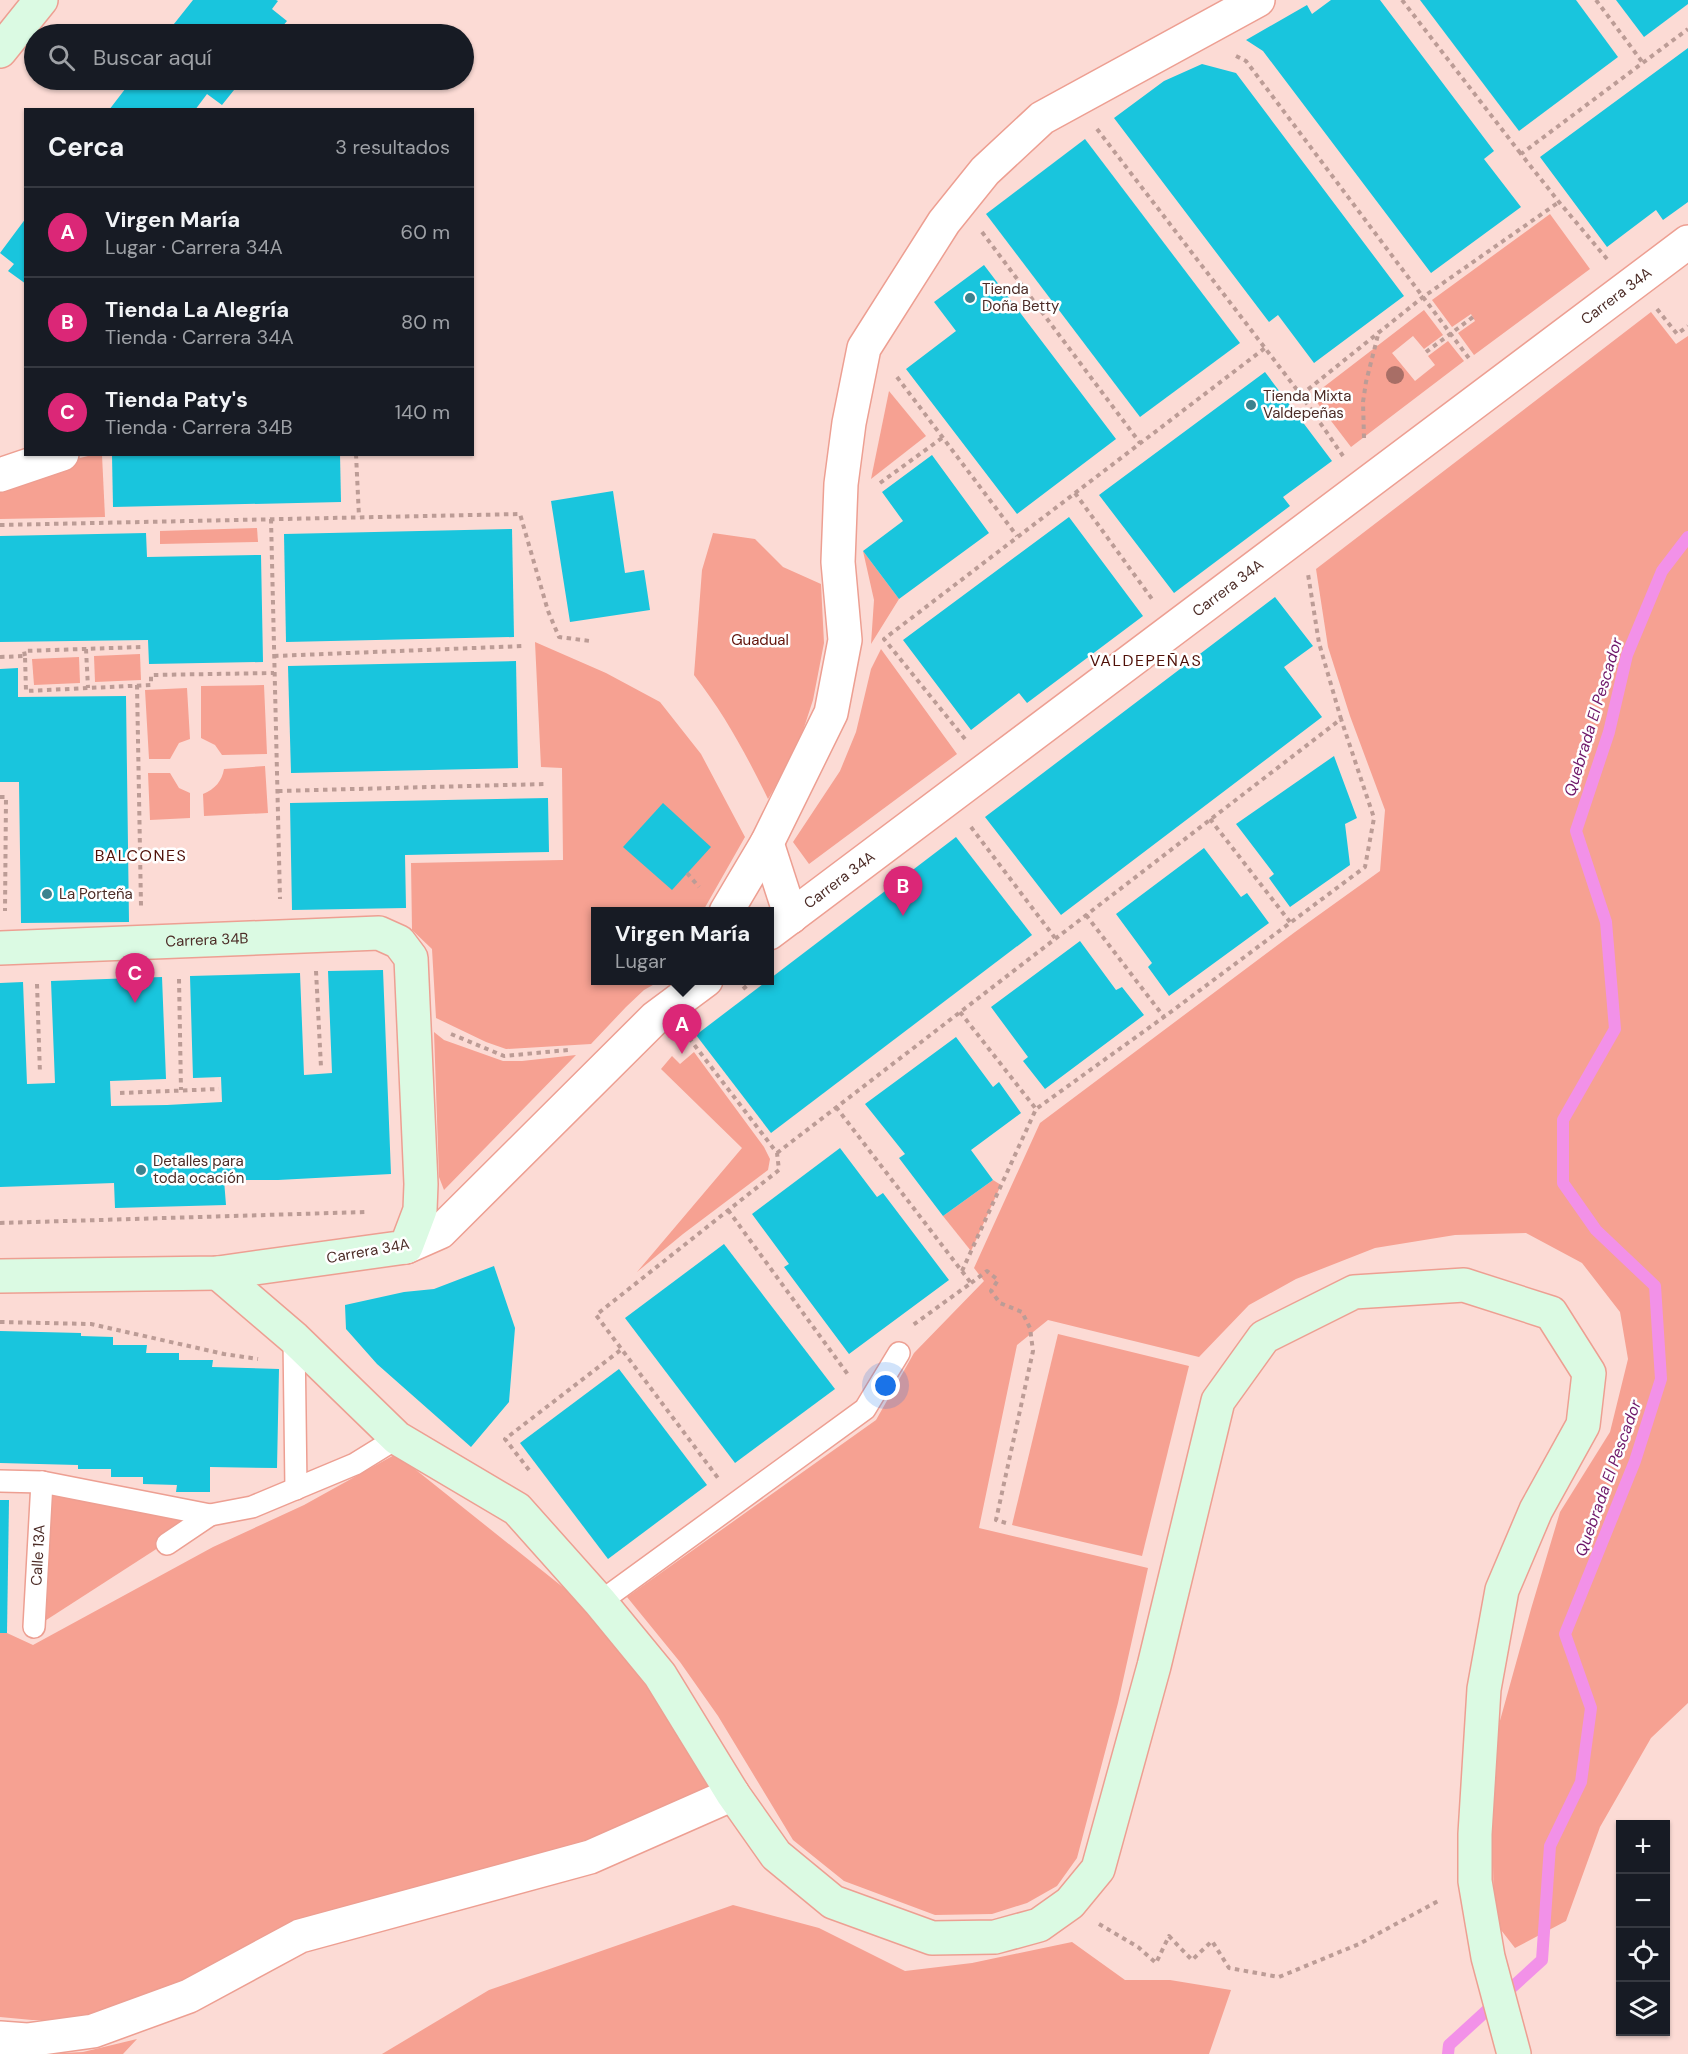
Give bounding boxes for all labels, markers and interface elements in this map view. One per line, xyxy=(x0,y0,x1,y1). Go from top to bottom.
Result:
search box xyxy=(24,24,474,90)
icon: search xyxy=(45,41,78,74)
text: Buscar aquí xyxy=(93,43,212,72)
text: Cerca xyxy=(48,130,124,164)
text: 3 resultados xyxy=(335,134,450,160)
text: Virgen María xyxy=(105,205,240,234)
text: A xyxy=(60,219,75,245)
text: 60 m xyxy=(401,219,450,245)
text: Lugar · Carrera 34A xyxy=(105,234,283,260)
street label: Carrera 34A xyxy=(1577,263,1656,329)
place label: Tienda Doña Betty xyxy=(982,279,1060,316)
marker: Tienda Doña Betty xyxy=(963,291,977,305)
text: Tienda La Alegría xyxy=(105,295,289,324)
text: B xyxy=(61,309,74,335)
text: 80 m xyxy=(401,309,450,335)
text: Tienda · Carrera 34A xyxy=(105,324,294,350)
text: Tienda Paty's xyxy=(105,385,248,414)
place label: Tienda Mixta Valdepeñas xyxy=(1263,386,1351,423)
marker: Tienda Mixta Valdepeñas xyxy=(1244,398,1258,412)
text: C xyxy=(60,399,75,425)
text: 140 m xyxy=(395,399,450,425)
text: Tienda · Carrera 34B xyxy=(105,414,293,440)
street label: Carrera 34A xyxy=(1188,555,1267,621)
park label: Guadual xyxy=(731,630,789,650)
water label: Quebrada El Pescador xyxy=(1559,634,1627,799)
district label: VALDEPEÑAS xyxy=(1090,650,1202,671)
district label: BALCONES xyxy=(95,845,187,866)
street label: Carrera 34A xyxy=(800,847,879,913)
pin: B xyxy=(884,866,922,916)
place label: La Porteña xyxy=(59,884,133,904)
marker: La Porteña xyxy=(40,887,54,901)
popup xyxy=(591,907,774,985)
text: Virgen María xyxy=(615,919,750,948)
street label: Carrera 34B xyxy=(165,928,249,951)
text: Lugar xyxy=(615,948,666,974)
pin: C xyxy=(116,954,154,1003)
pin: A xyxy=(662,1004,702,1054)
place label: Detalles para toda ocación xyxy=(153,1151,244,1188)
marker: Detalles para toda ocación xyxy=(134,1163,148,1177)
street label: Carrera 34A xyxy=(325,1234,411,1268)
your location xyxy=(871,1371,900,1400)
water label: Quebrada El Pescador xyxy=(1570,1396,1646,1559)
street label: Calle 13A xyxy=(26,1524,50,1586)
map controls xyxy=(1616,1820,1670,2036)
button: + xyxy=(1616,1820,1670,1874)
button: − xyxy=(1616,1874,1670,1928)
button: locate xyxy=(1616,1928,1670,1982)
button: layers xyxy=(1616,1982,1670,2036)

